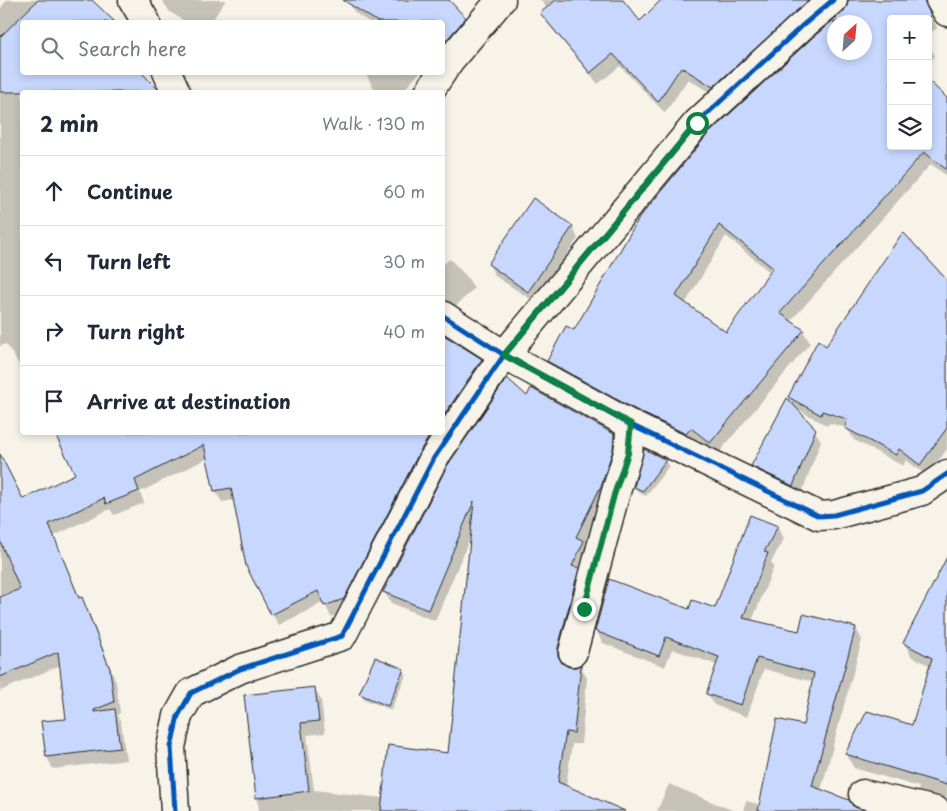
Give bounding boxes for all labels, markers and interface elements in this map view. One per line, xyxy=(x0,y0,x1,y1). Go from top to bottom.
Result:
north arrow xyxy=(827,15,872,60)
map controls xyxy=(887,15,932,150)
button: + xyxy=(887,15,932,60)
search box xyxy=(20,20,445,75)
icon: search xyxy=(38,34,66,62)
text: Search here xyxy=(78,34,187,62)
button: − xyxy=(887,60,932,105)
button: layers xyxy=(887,105,932,150)
text: 2 min xyxy=(40,107,99,139)
text: Walk · 130 m xyxy=(322,111,425,135)
route start xyxy=(686,112,709,135)
icon: ahead xyxy=(40,177,68,205)
text: Continue xyxy=(87,177,173,205)
text: 60 m xyxy=(383,179,425,203)
icon: left xyxy=(40,247,68,275)
text: Turn left xyxy=(87,247,171,275)
text: 30 m xyxy=(383,249,425,273)
icon: right xyxy=(40,317,68,345)
text: Turn right xyxy=(87,317,185,345)
text: 40 m xyxy=(383,319,425,343)
icon: arrive xyxy=(40,387,68,415)
text: Arrive at destination xyxy=(87,387,291,415)
route end xyxy=(573,598,596,621)

